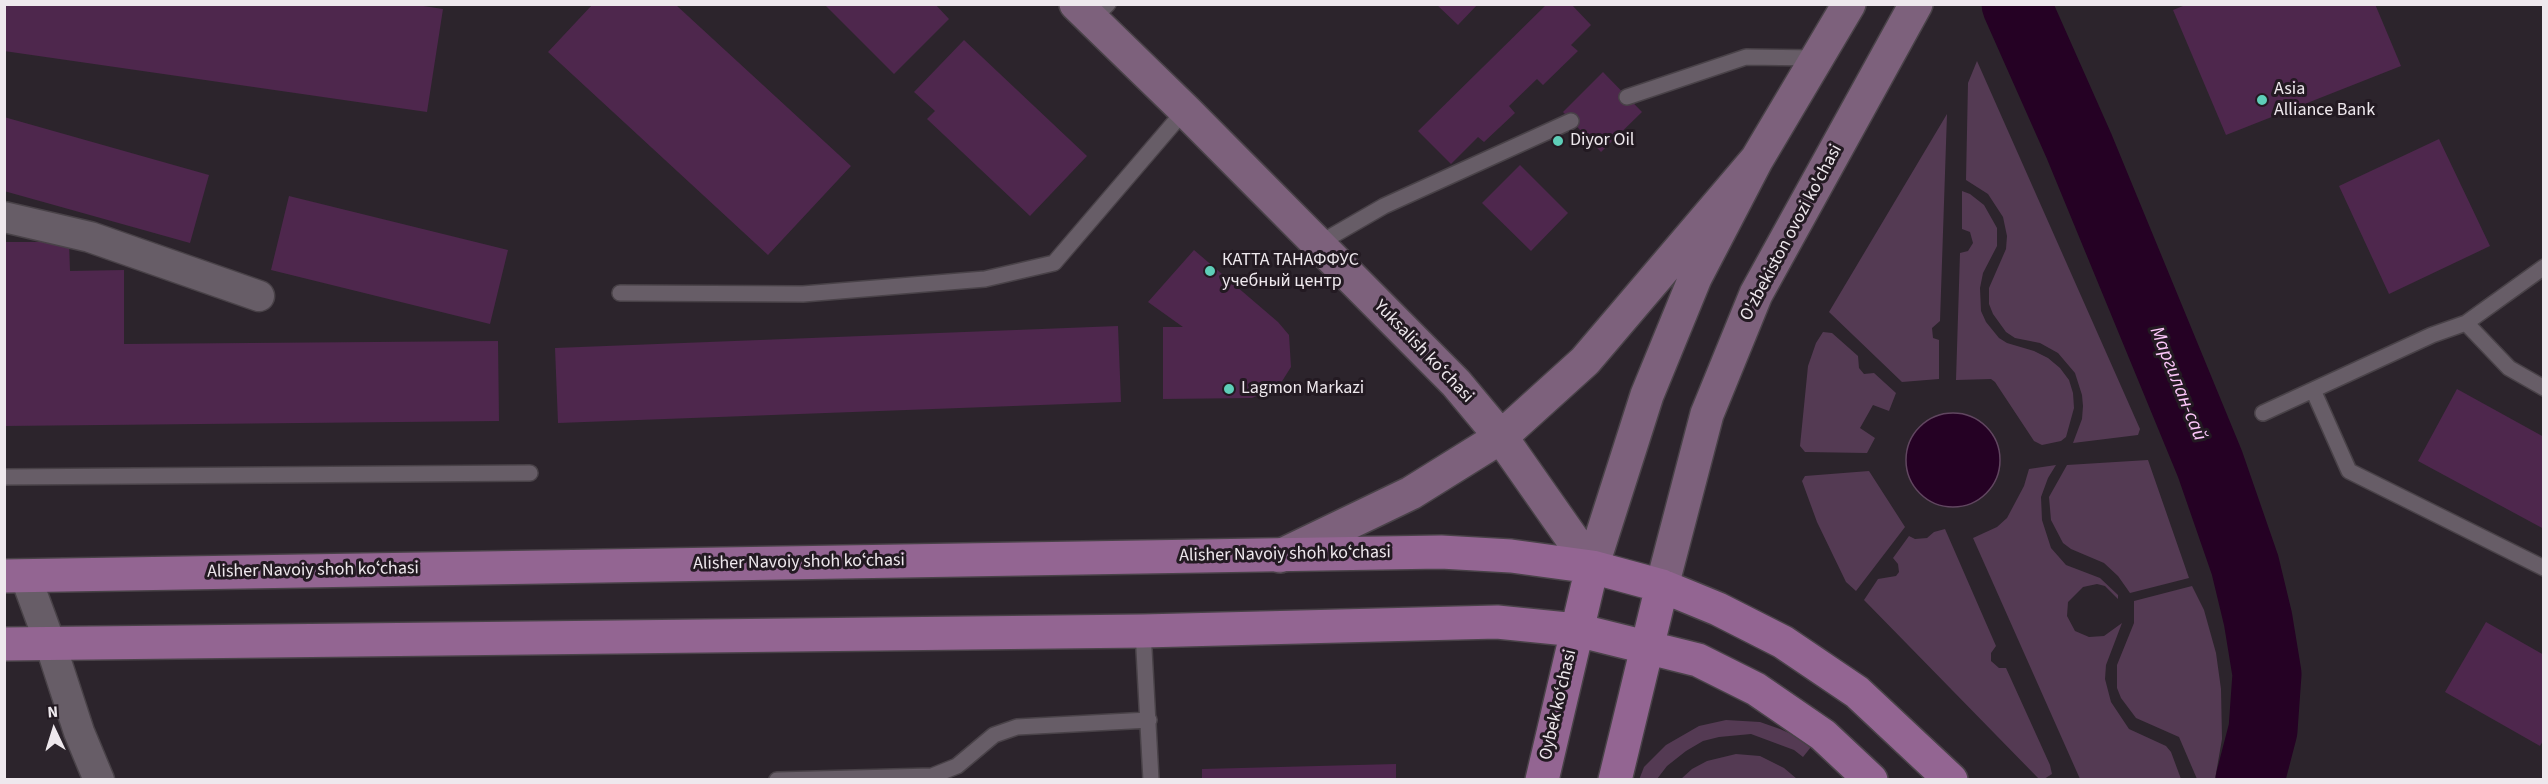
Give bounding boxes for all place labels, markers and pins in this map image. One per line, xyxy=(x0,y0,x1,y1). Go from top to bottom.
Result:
place label: Asia Alliance Bank xyxy=(2274,79,2375,122)
marker: Asia Alliance Bank xyxy=(2255,93,2269,107)
place label: Diyor Oil xyxy=(1570,130,1634,152)
marker: Diyor Oil xyxy=(1551,134,1565,148)
place label: КАТТА ТАНАФФУС учебный центр xyxy=(1222,250,1359,292)
marker: КАТТА ТАНАФФУС учебный центр xyxy=(1203,264,1217,278)
place label: Lagmon Markazi xyxy=(1241,378,1364,400)
marker: Lagmon Markazi xyxy=(1222,382,1236,396)

